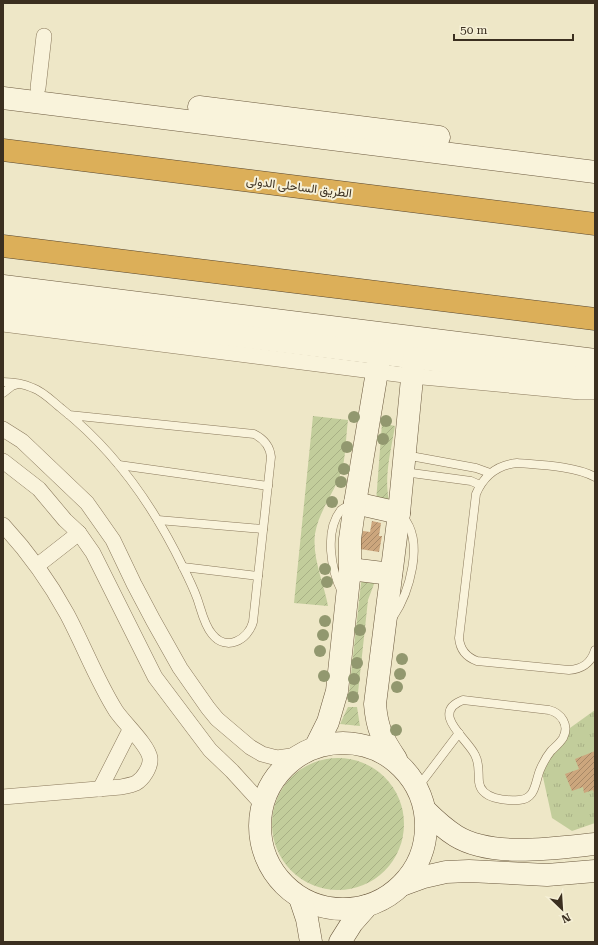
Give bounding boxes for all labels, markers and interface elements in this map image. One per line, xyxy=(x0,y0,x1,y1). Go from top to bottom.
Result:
scale bar xyxy=(454,16,573,42)
text: 50 m xyxy=(460,23,487,37)
street label: الطريق الساحلى الدولى xyxy=(245,174,353,201)
north arrow xyxy=(542,889,582,929)
text: N xyxy=(559,910,573,926)

